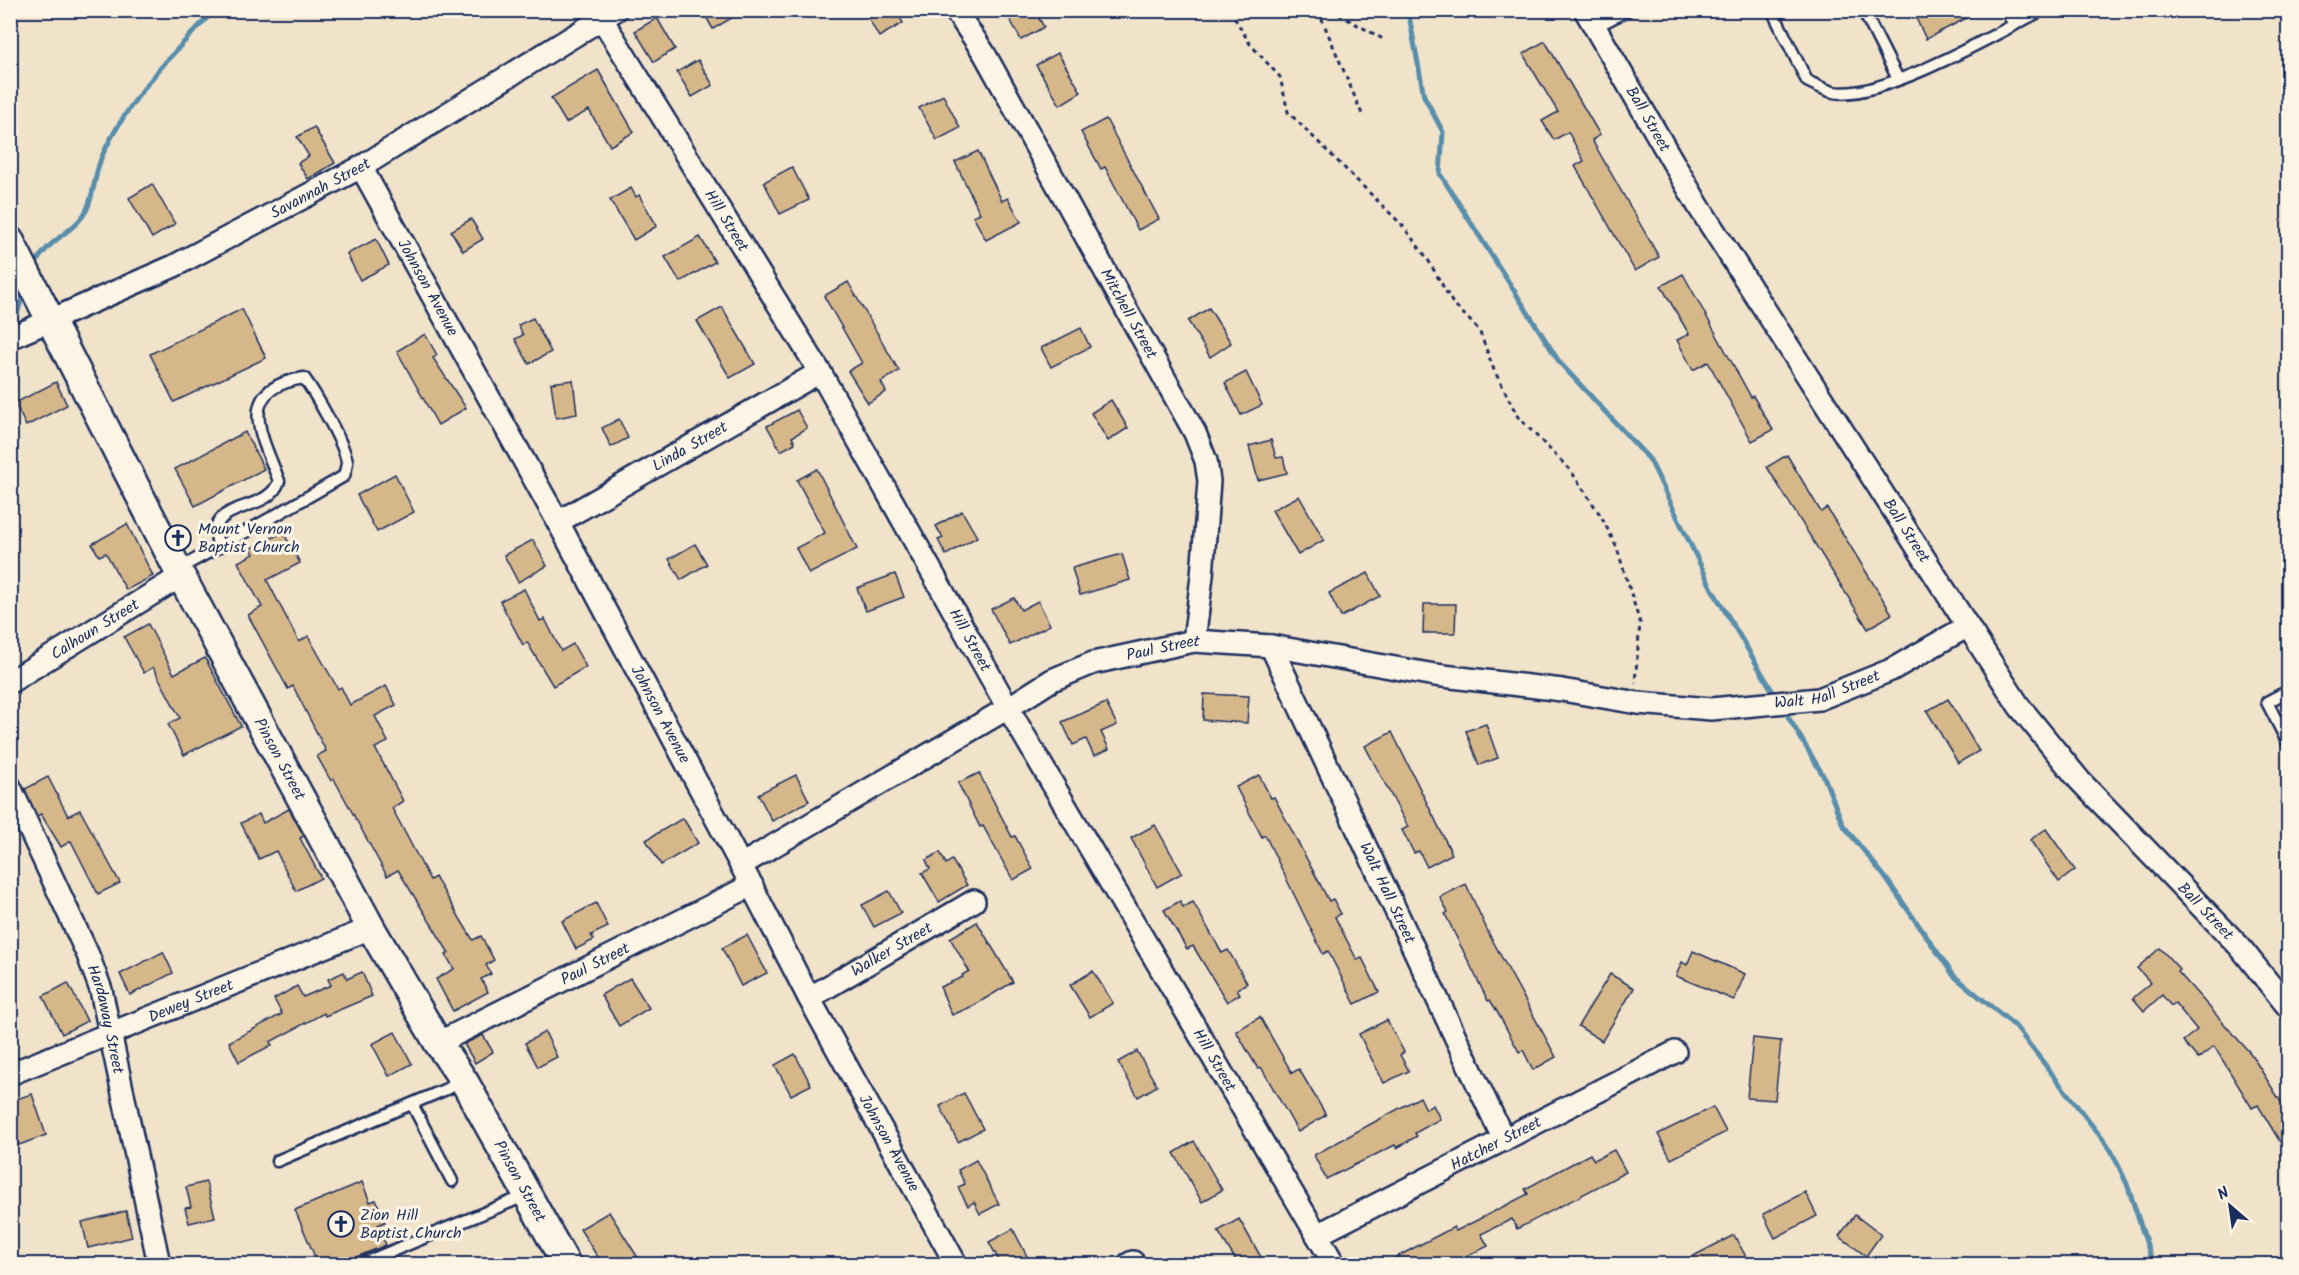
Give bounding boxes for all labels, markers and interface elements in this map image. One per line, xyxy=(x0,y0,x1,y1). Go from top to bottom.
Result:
street label: Ball Street xyxy=(1619,81,1678,157)
street label: Savannah Street xyxy=(266,151,376,225)
street label: Hill Street xyxy=(698,185,756,257)
street label: Johnson Avenue xyxy=(391,234,465,341)
street label: Mitchell Street xyxy=(1093,264,1164,364)
street label: Linda Street xyxy=(647,414,733,478)
street label: Ball Street xyxy=(1876,493,1937,569)
place label: Mount Vernon Baptist Church xyxy=(198,517,300,560)
church icon: Mount Vernon Baptist Church xyxy=(163,523,193,553)
street label: Calhoun Street xyxy=(46,592,145,666)
street label: Hill Street xyxy=(942,604,998,677)
street label: Paul Street xyxy=(1124,628,1201,668)
street label: Johnson Avenue xyxy=(624,661,697,768)
street label: Walt Hall Street xyxy=(1773,663,1885,716)
street label: Pinson Street xyxy=(247,713,313,805)
street label: Walt Hall Street xyxy=(1353,838,1423,949)
street label: Ball Street xyxy=(2171,876,2240,947)
street label: Walker Street xyxy=(846,915,938,983)
street label: Paul Street xyxy=(556,936,635,992)
street label: Hardaway Street xyxy=(80,961,131,1077)
street label: Dewey Street xyxy=(144,972,238,1029)
street label: Hill Street xyxy=(1186,1024,1243,1097)
street label: Johnson Avenue xyxy=(852,1090,926,1196)
street label: Hatcher Street xyxy=(1446,1109,1547,1177)
street label: Pinson Street xyxy=(487,1136,553,1228)
north arrow xyxy=(2200,1176,2260,1236)
text: N xyxy=(2213,1181,2234,1208)
place label: Zion Hill Baptist Church xyxy=(360,1203,462,1246)
church icon: Zion Hill Baptist Church xyxy=(326,1209,356,1239)

